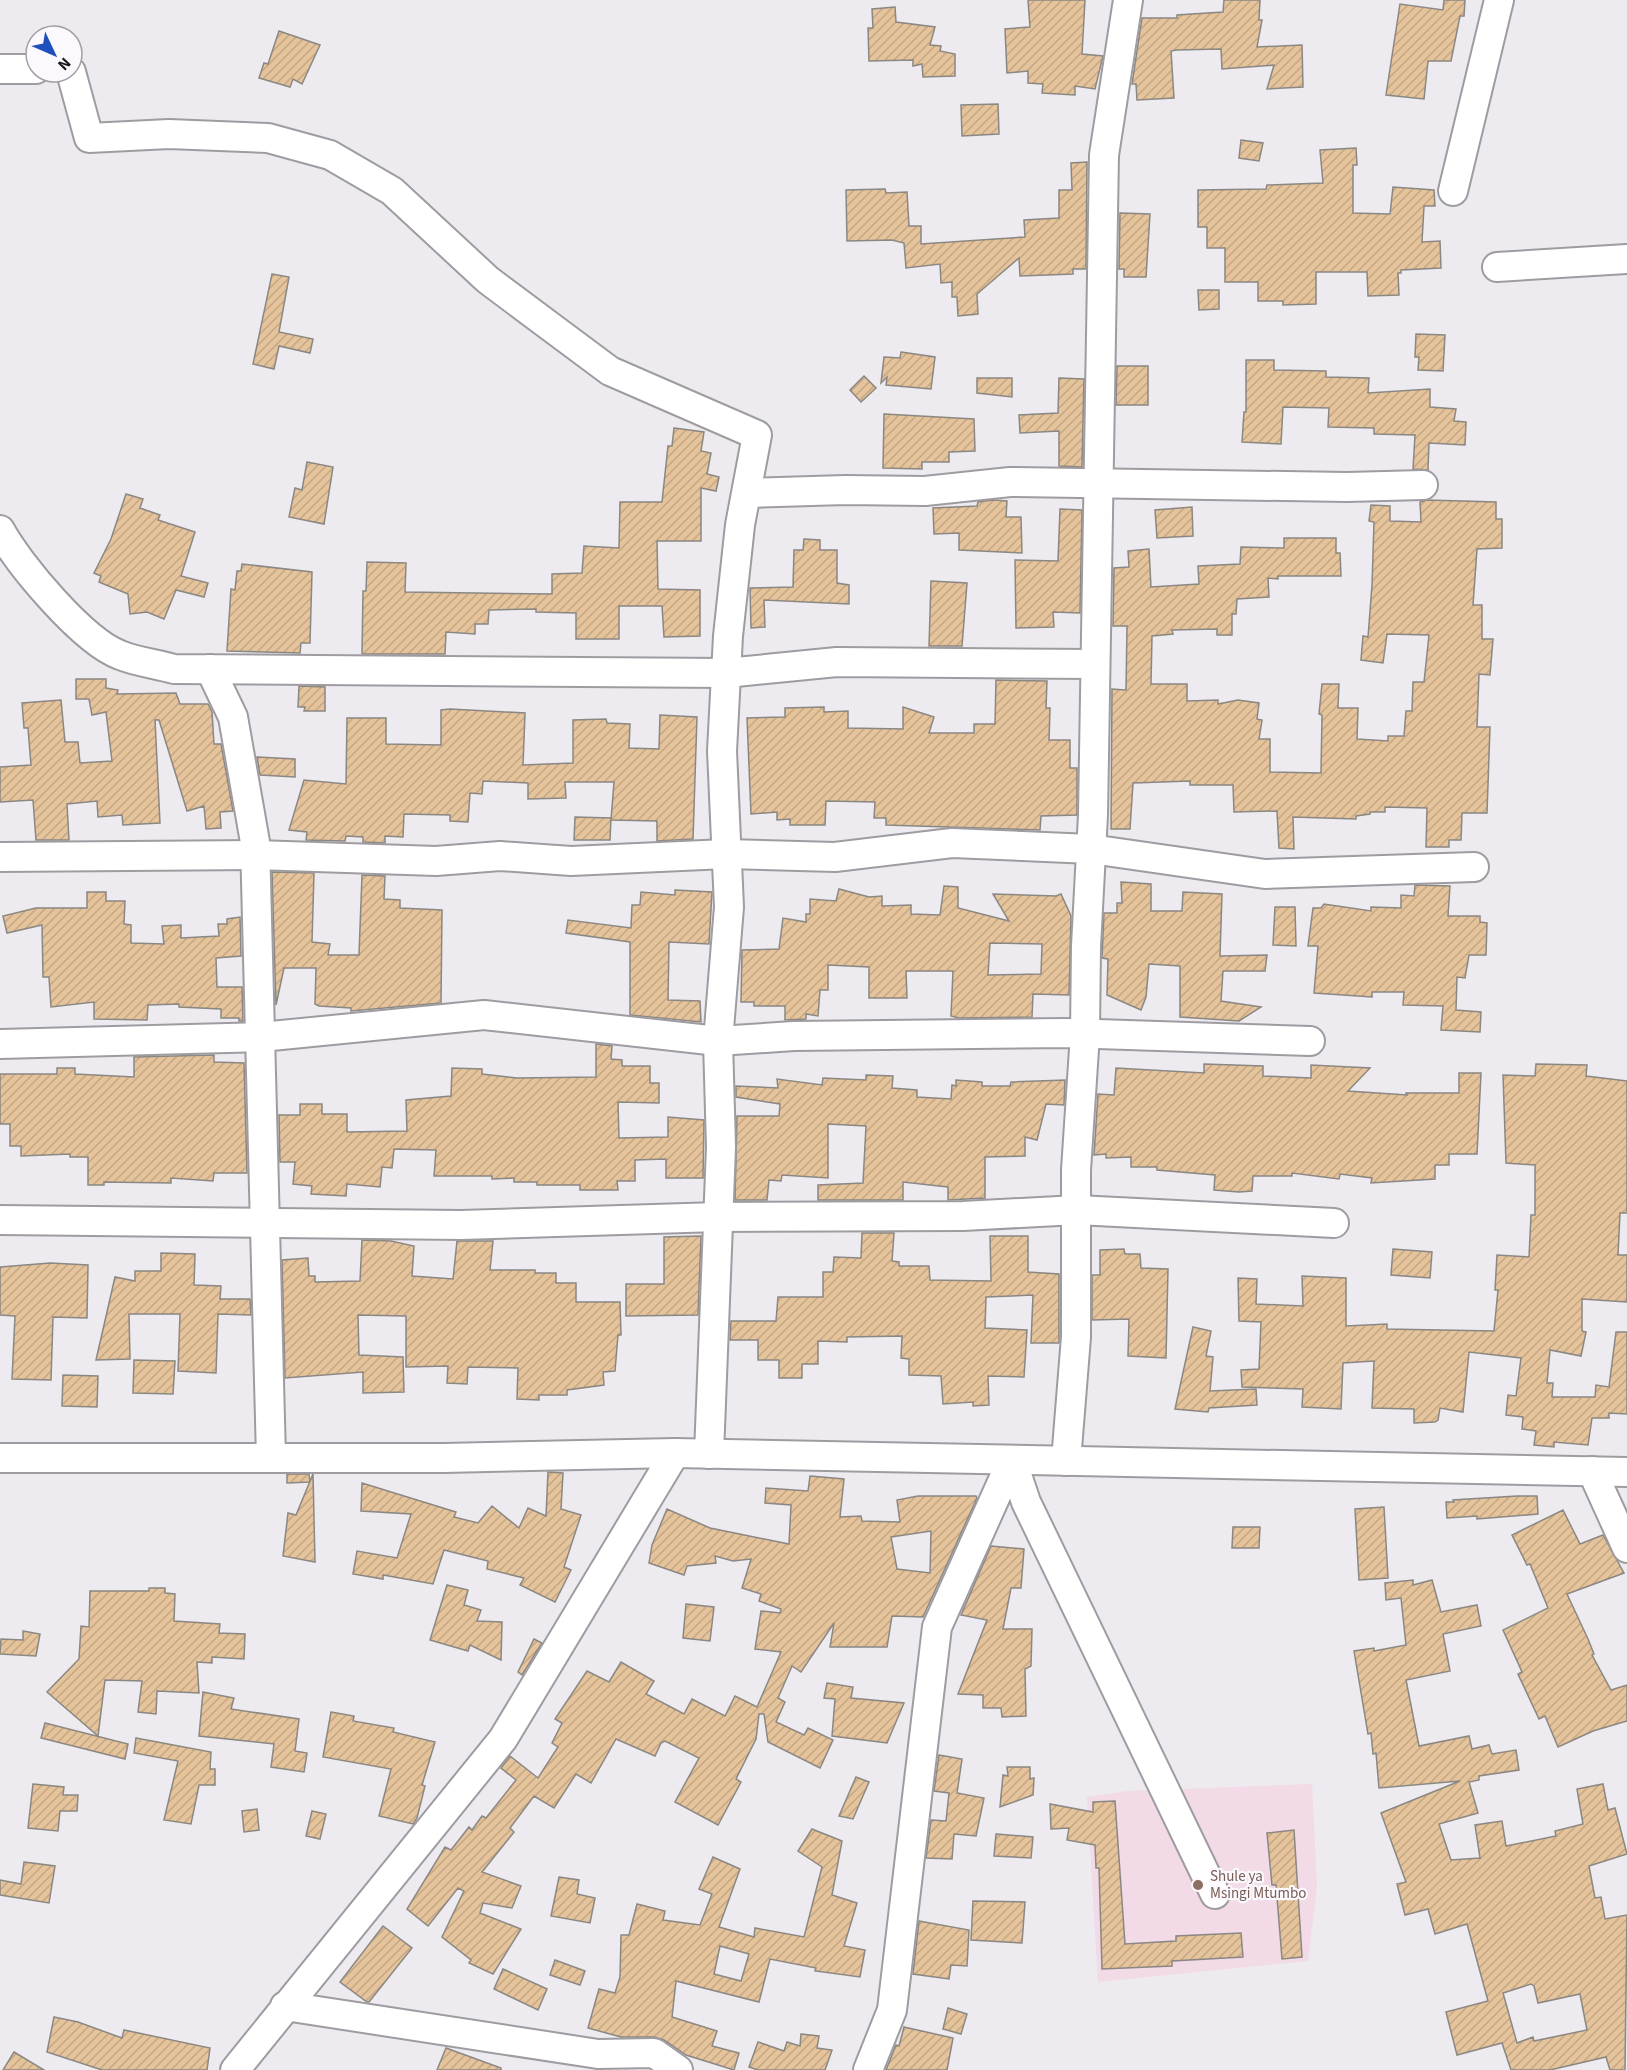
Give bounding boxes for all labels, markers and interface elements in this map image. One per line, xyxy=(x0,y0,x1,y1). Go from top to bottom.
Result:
north arrow xyxy=(24,24,84,84)
text: N xyxy=(52,52,76,75)
place label: Shule ya Msingi Mtumbo xyxy=(1210,1866,1306,1904)
marker: Shule ya Msingi Mtumbo xyxy=(1191,1878,1205,1892)

